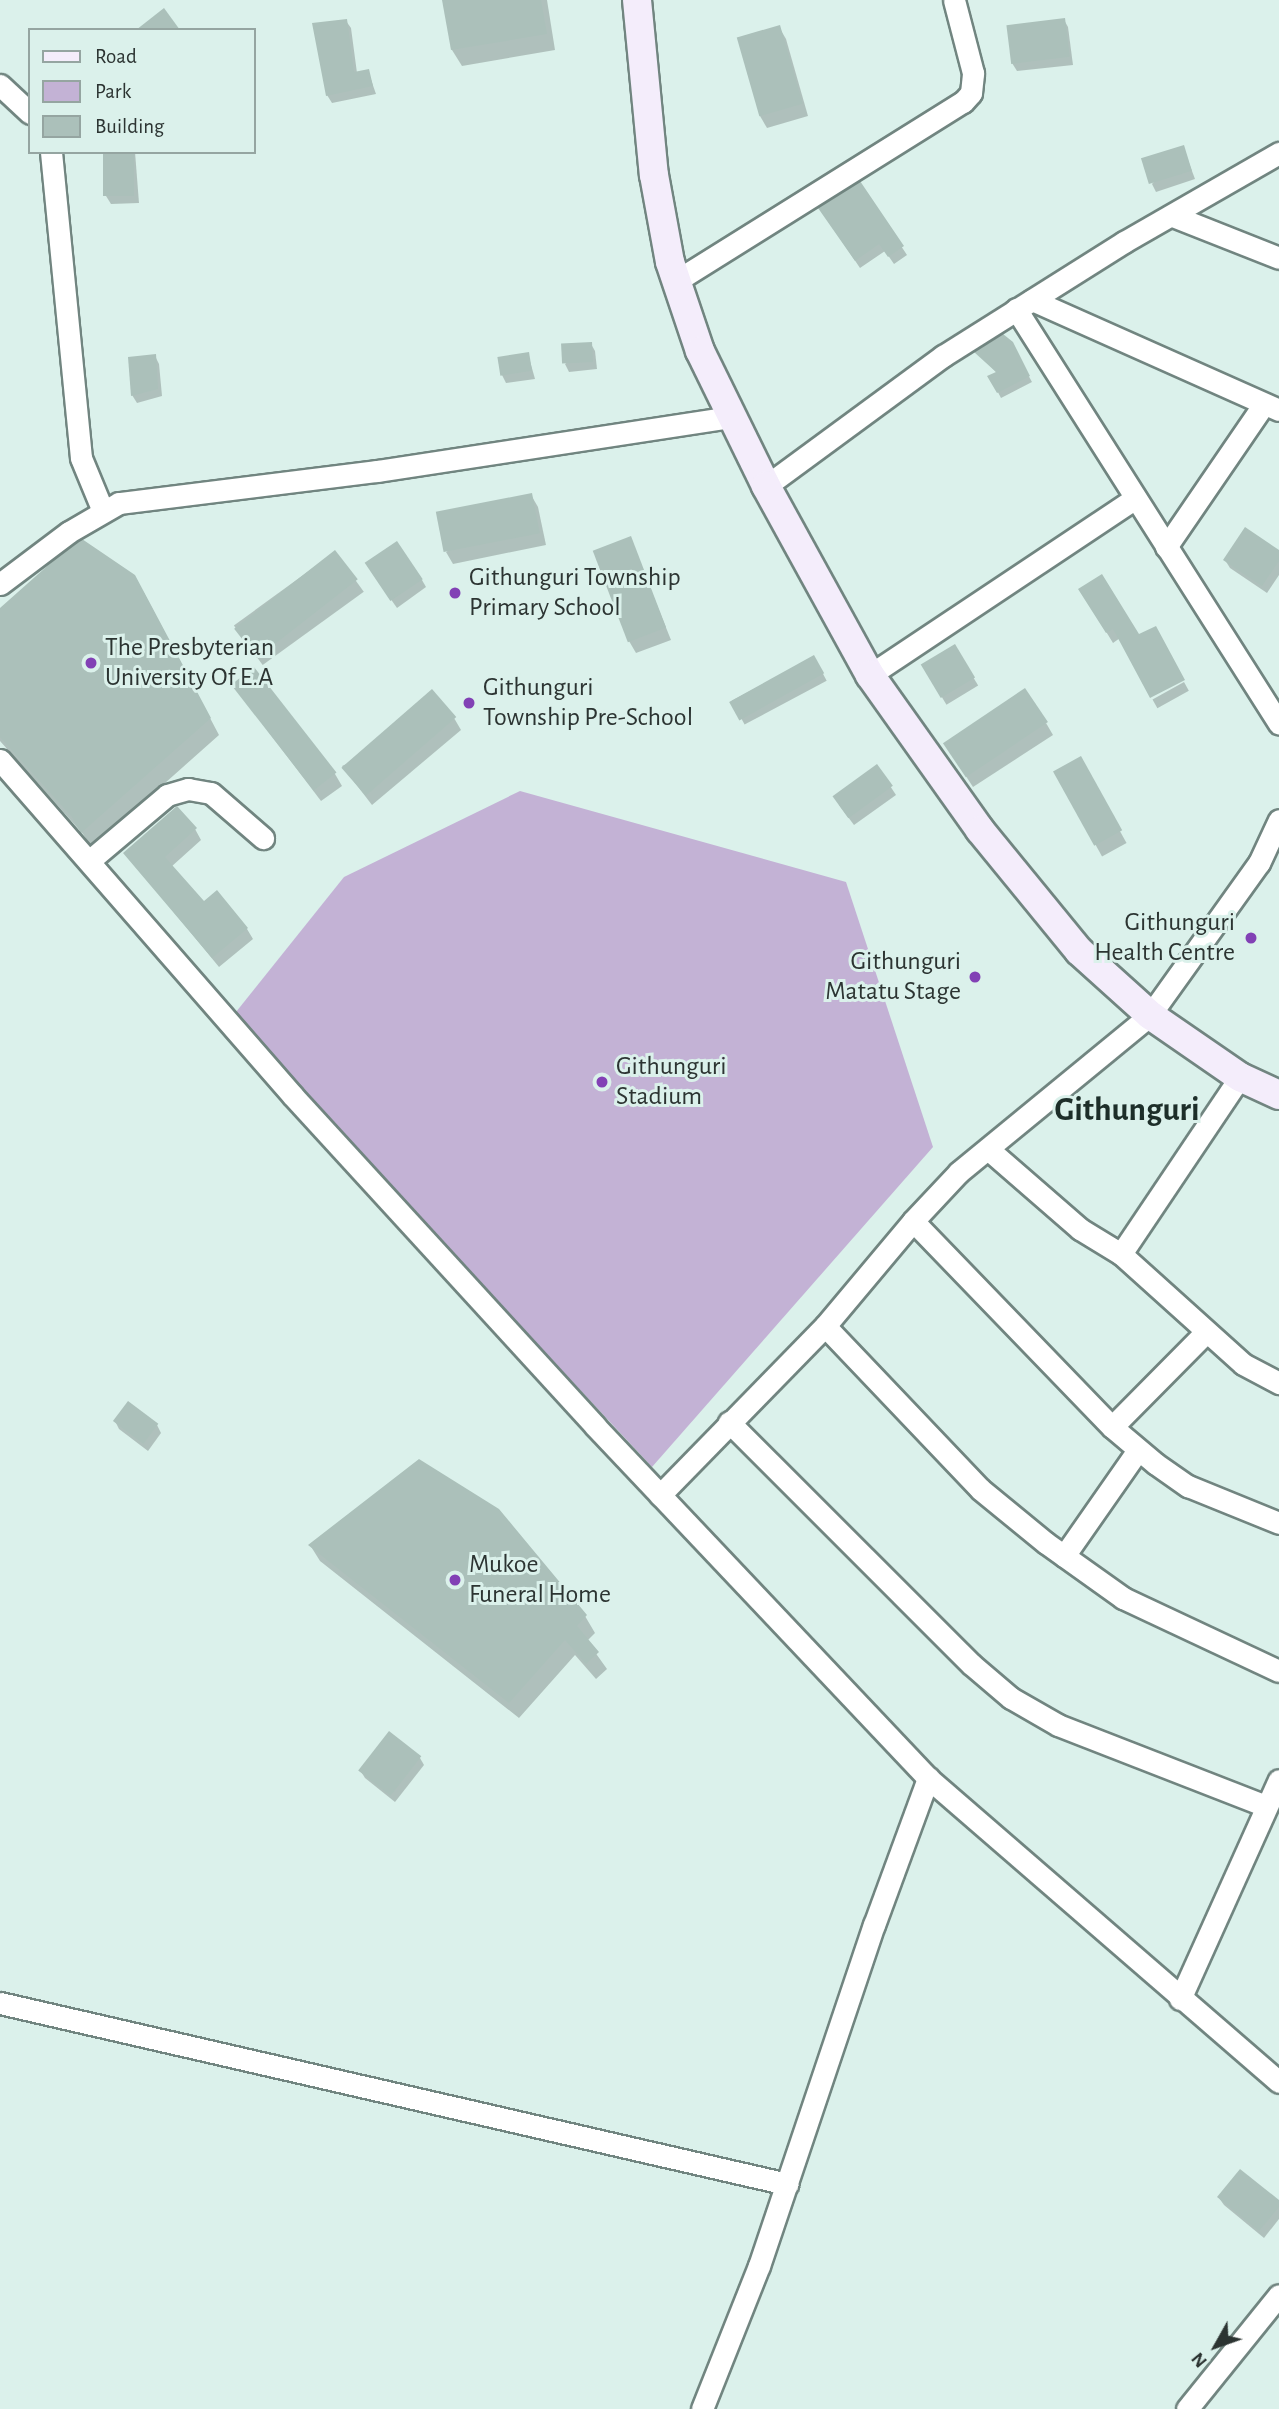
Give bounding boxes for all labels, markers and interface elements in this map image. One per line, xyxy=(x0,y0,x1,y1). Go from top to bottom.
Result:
legend xyxy=(28,28,256,154)
text: Road xyxy=(95,46,137,67)
text: Park xyxy=(95,81,131,102)
text: Building xyxy=(95,116,164,137)
place label: Githunguri Township Primary School xyxy=(469,562,681,624)
marker: Githunguri Township Primary School xyxy=(447,585,463,601)
place label: The Presbyterian University Of E.A xyxy=(105,632,274,694)
marker: The Presbyterian University Of E.A xyxy=(83,655,99,671)
place label: Githunguri Township Pre-School xyxy=(483,672,693,734)
marker: Githunguri Township Pre-School xyxy=(461,695,477,711)
place label: Githunguri Health Centre xyxy=(1094,907,1235,968)
marker: Githunguri Health Centre xyxy=(1241,928,1261,948)
place label: Githunguri Matatu Stage xyxy=(825,946,961,1007)
marker: Githunguri Matatu Stage xyxy=(967,969,983,985)
place label: Githunguri Stadium xyxy=(616,1051,726,1112)
marker: Githunguri Stadium xyxy=(594,1074,610,1090)
district label: Githunguri xyxy=(1054,1091,1200,1131)
place label: Mukoe Funeral Home xyxy=(469,1549,611,1610)
marker: Mukoe Funeral Home xyxy=(447,1572,463,1588)
north arrow xyxy=(1181,2311,1251,2381)
text: N xyxy=(1188,2349,1211,2371)

